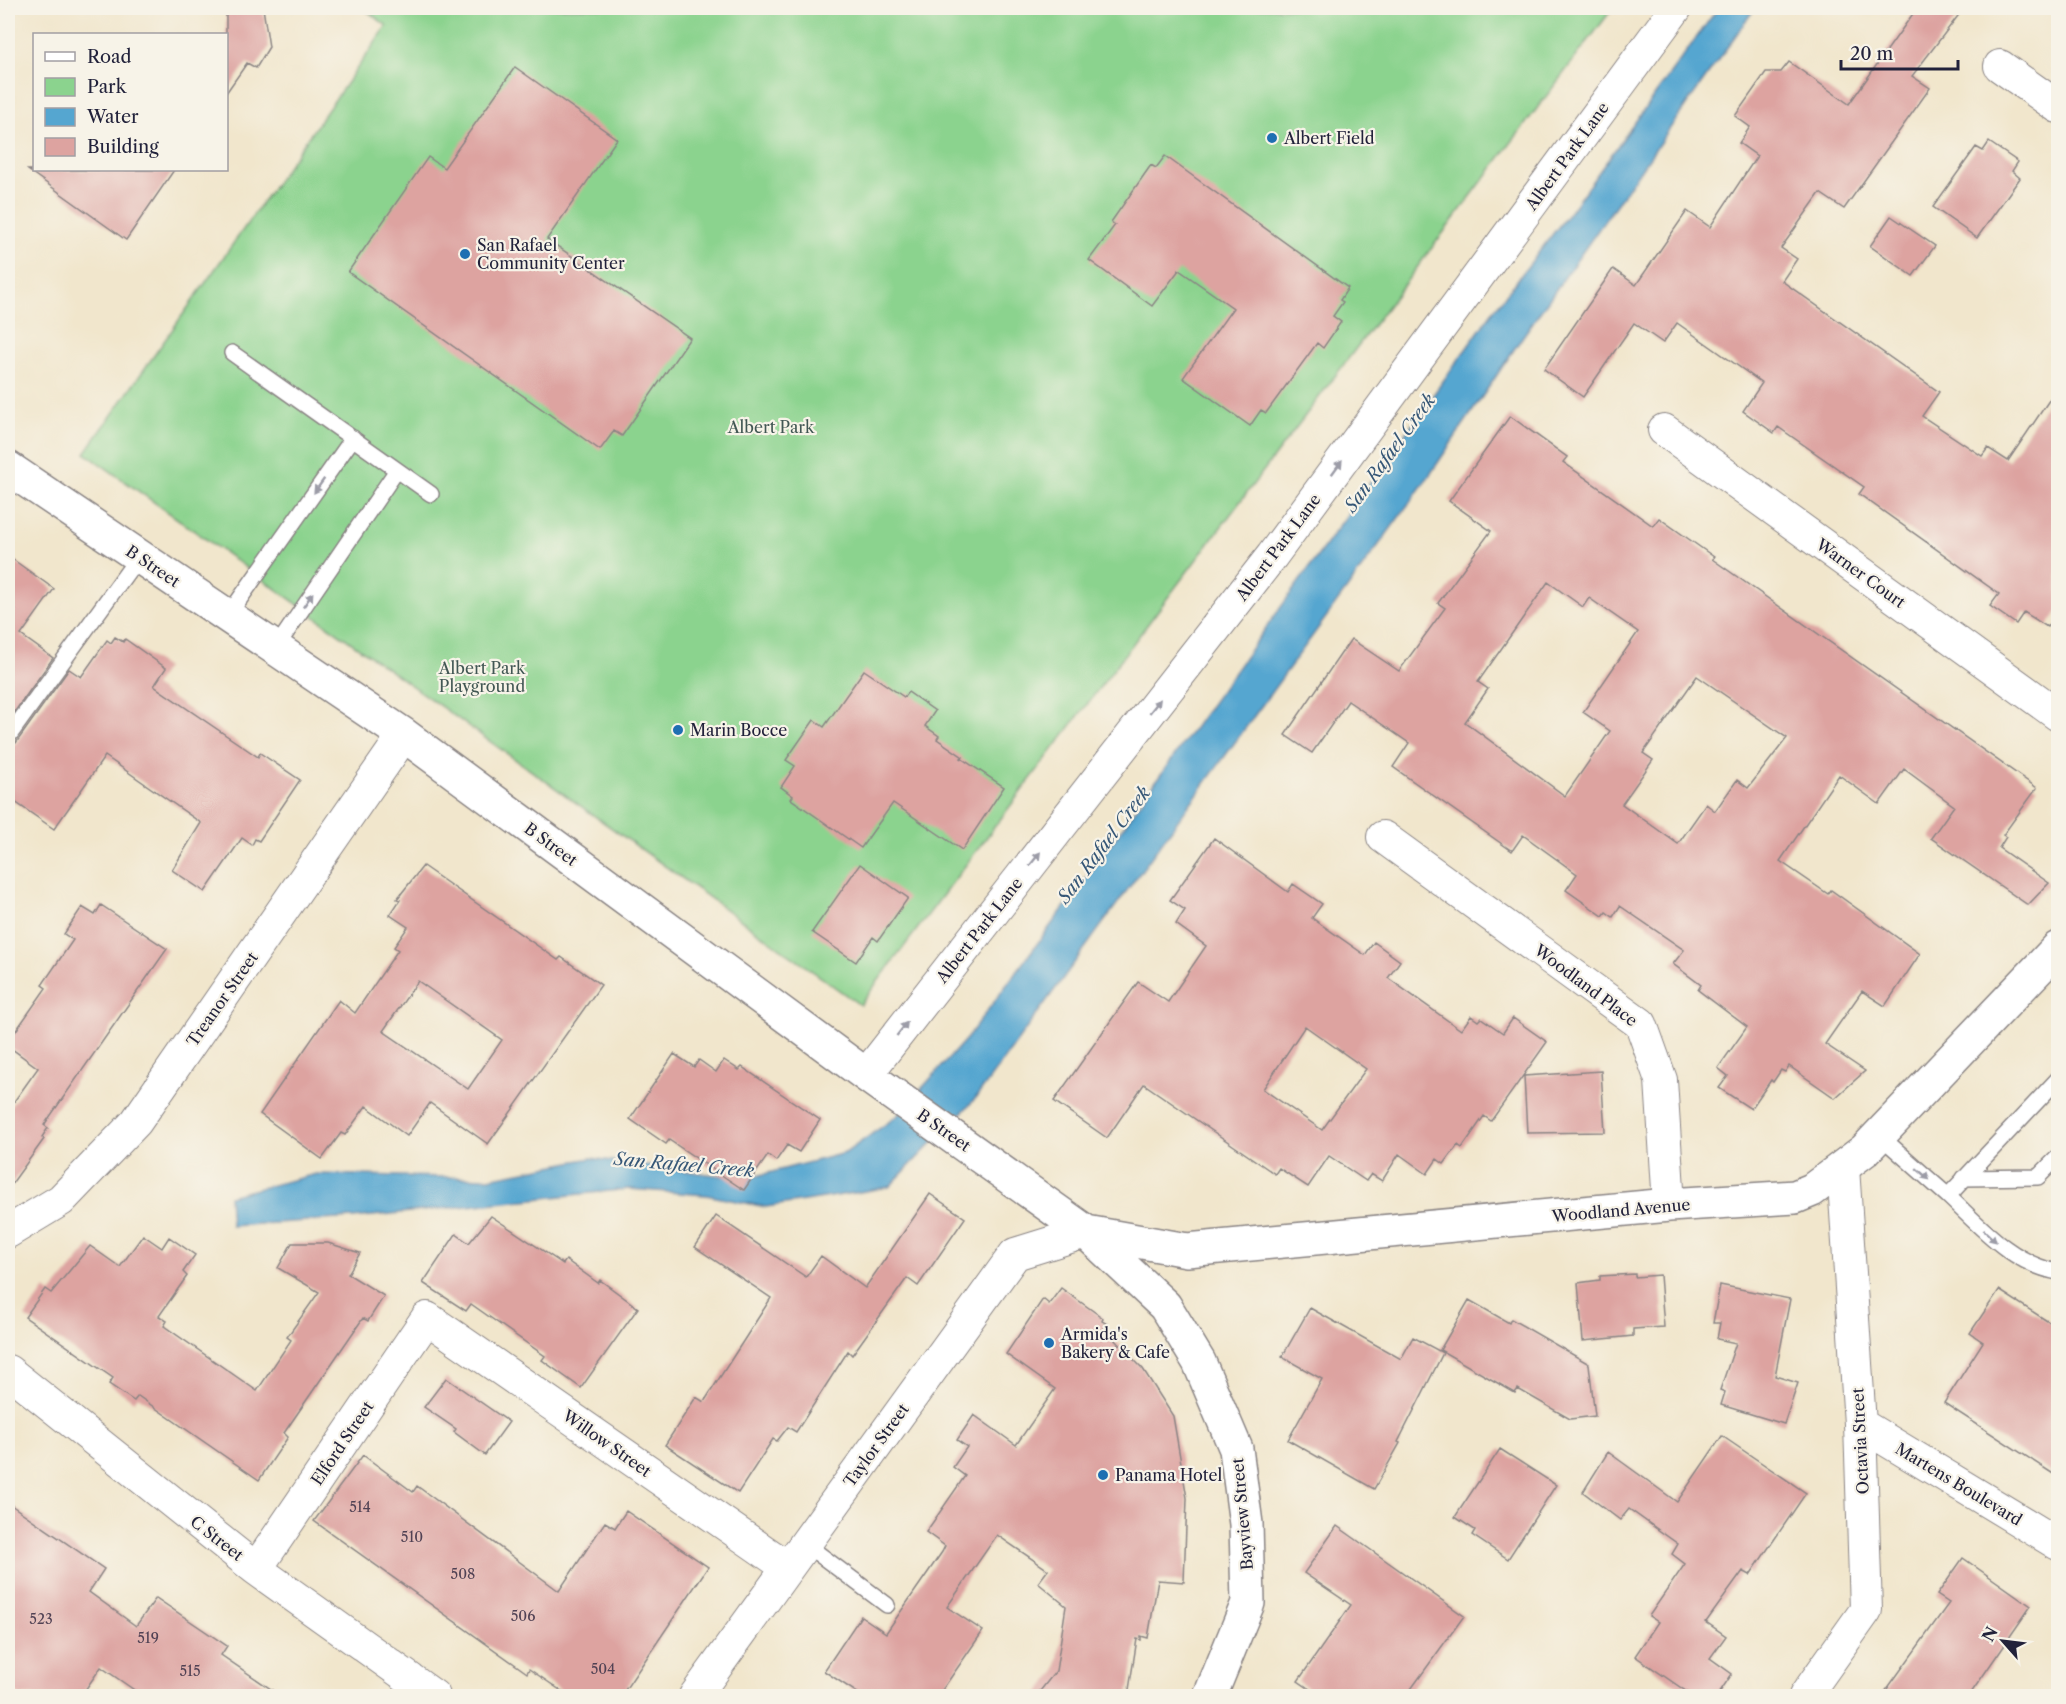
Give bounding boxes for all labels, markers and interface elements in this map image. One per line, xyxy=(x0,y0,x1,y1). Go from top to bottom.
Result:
legend xyxy=(33,33,228,171)
scale bar xyxy=(1841,33,1958,71)
text: 20 m xyxy=(1850,43,1894,65)
text: Road xyxy=(87,46,132,68)
text: Park xyxy=(87,76,128,98)
street label: Albert Park Lane xyxy=(1521,98,1613,215)
text: Water xyxy=(86,106,139,128)
place label: Albert Field xyxy=(1283,128,1375,148)
marker: Albert Field xyxy=(1265,131,1279,145)
text: Building xyxy=(87,136,159,158)
place label: San Rafael Community Center xyxy=(477,235,625,273)
marker: San Rafael Community Center xyxy=(458,247,472,261)
water label: San Rafael Creek xyxy=(1339,389,1441,517)
park label: Albert Park xyxy=(727,417,815,437)
one-way arrow xyxy=(1331,460,1343,475)
one-way arrow xyxy=(313,477,325,493)
street label: Albert Park Lane xyxy=(1231,490,1325,605)
street label: Warner Court xyxy=(1812,533,1910,612)
street label: B Street xyxy=(122,541,184,591)
one-way arrow xyxy=(302,592,313,608)
park label: Albert Park Playground xyxy=(438,658,526,696)
one-way arrow xyxy=(1149,698,1161,713)
place label: Marin Bocce xyxy=(690,720,787,740)
marker: Marin Bocce xyxy=(671,723,685,737)
water label: San Rafael Creek xyxy=(1052,782,1155,909)
street label: B Street xyxy=(521,818,582,870)
one-way arrow xyxy=(1029,851,1041,867)
street label: Albert Park Lane xyxy=(931,873,1026,988)
street label: Woodland Place xyxy=(1530,939,1642,1030)
street label: Treanor Street xyxy=(182,948,262,1050)
one-way arrow xyxy=(896,1022,908,1038)
street label: B Street xyxy=(913,1104,975,1156)
water label: San Rafael Creek xyxy=(612,1148,756,1182)
one-way arrow xyxy=(1915,1167,1930,1180)
street label: Woodland Avenue xyxy=(1550,1194,1691,1226)
one-way arrow xyxy=(1983,1229,1998,1243)
place label: Armida's Bakery & Cafe xyxy=(1060,1324,1170,1362)
marker: Armida's Bakery & Cafe xyxy=(1042,1336,1056,1350)
street label: Octavia Street xyxy=(1847,1387,1873,1495)
street label: Elford Street xyxy=(307,1397,378,1489)
street label: Taylor Street xyxy=(839,1399,913,1490)
street label: Willow Street xyxy=(558,1405,655,1481)
street label: Martens Boulevard xyxy=(1892,1438,2026,1530)
street label: Bayview Street xyxy=(1227,1457,1257,1571)
place label: Panama Hotel xyxy=(1115,1465,1222,1485)
marker: Panama Hotel xyxy=(1096,1468,1110,1482)
house number: 514 xyxy=(349,1498,371,1516)
street label: C Street xyxy=(186,1511,248,1565)
house number: 510 xyxy=(401,1528,423,1546)
house number: 508 xyxy=(451,1565,475,1583)
house number: 506 xyxy=(511,1607,535,1625)
house number: 523 xyxy=(29,1610,53,1628)
north arrow xyxy=(1973,1611,2033,1671)
text: N xyxy=(1978,1623,2002,1645)
house number: 519 xyxy=(137,1629,159,1647)
house number: 504 xyxy=(591,1660,615,1678)
house number: 515 xyxy=(179,1662,201,1680)

